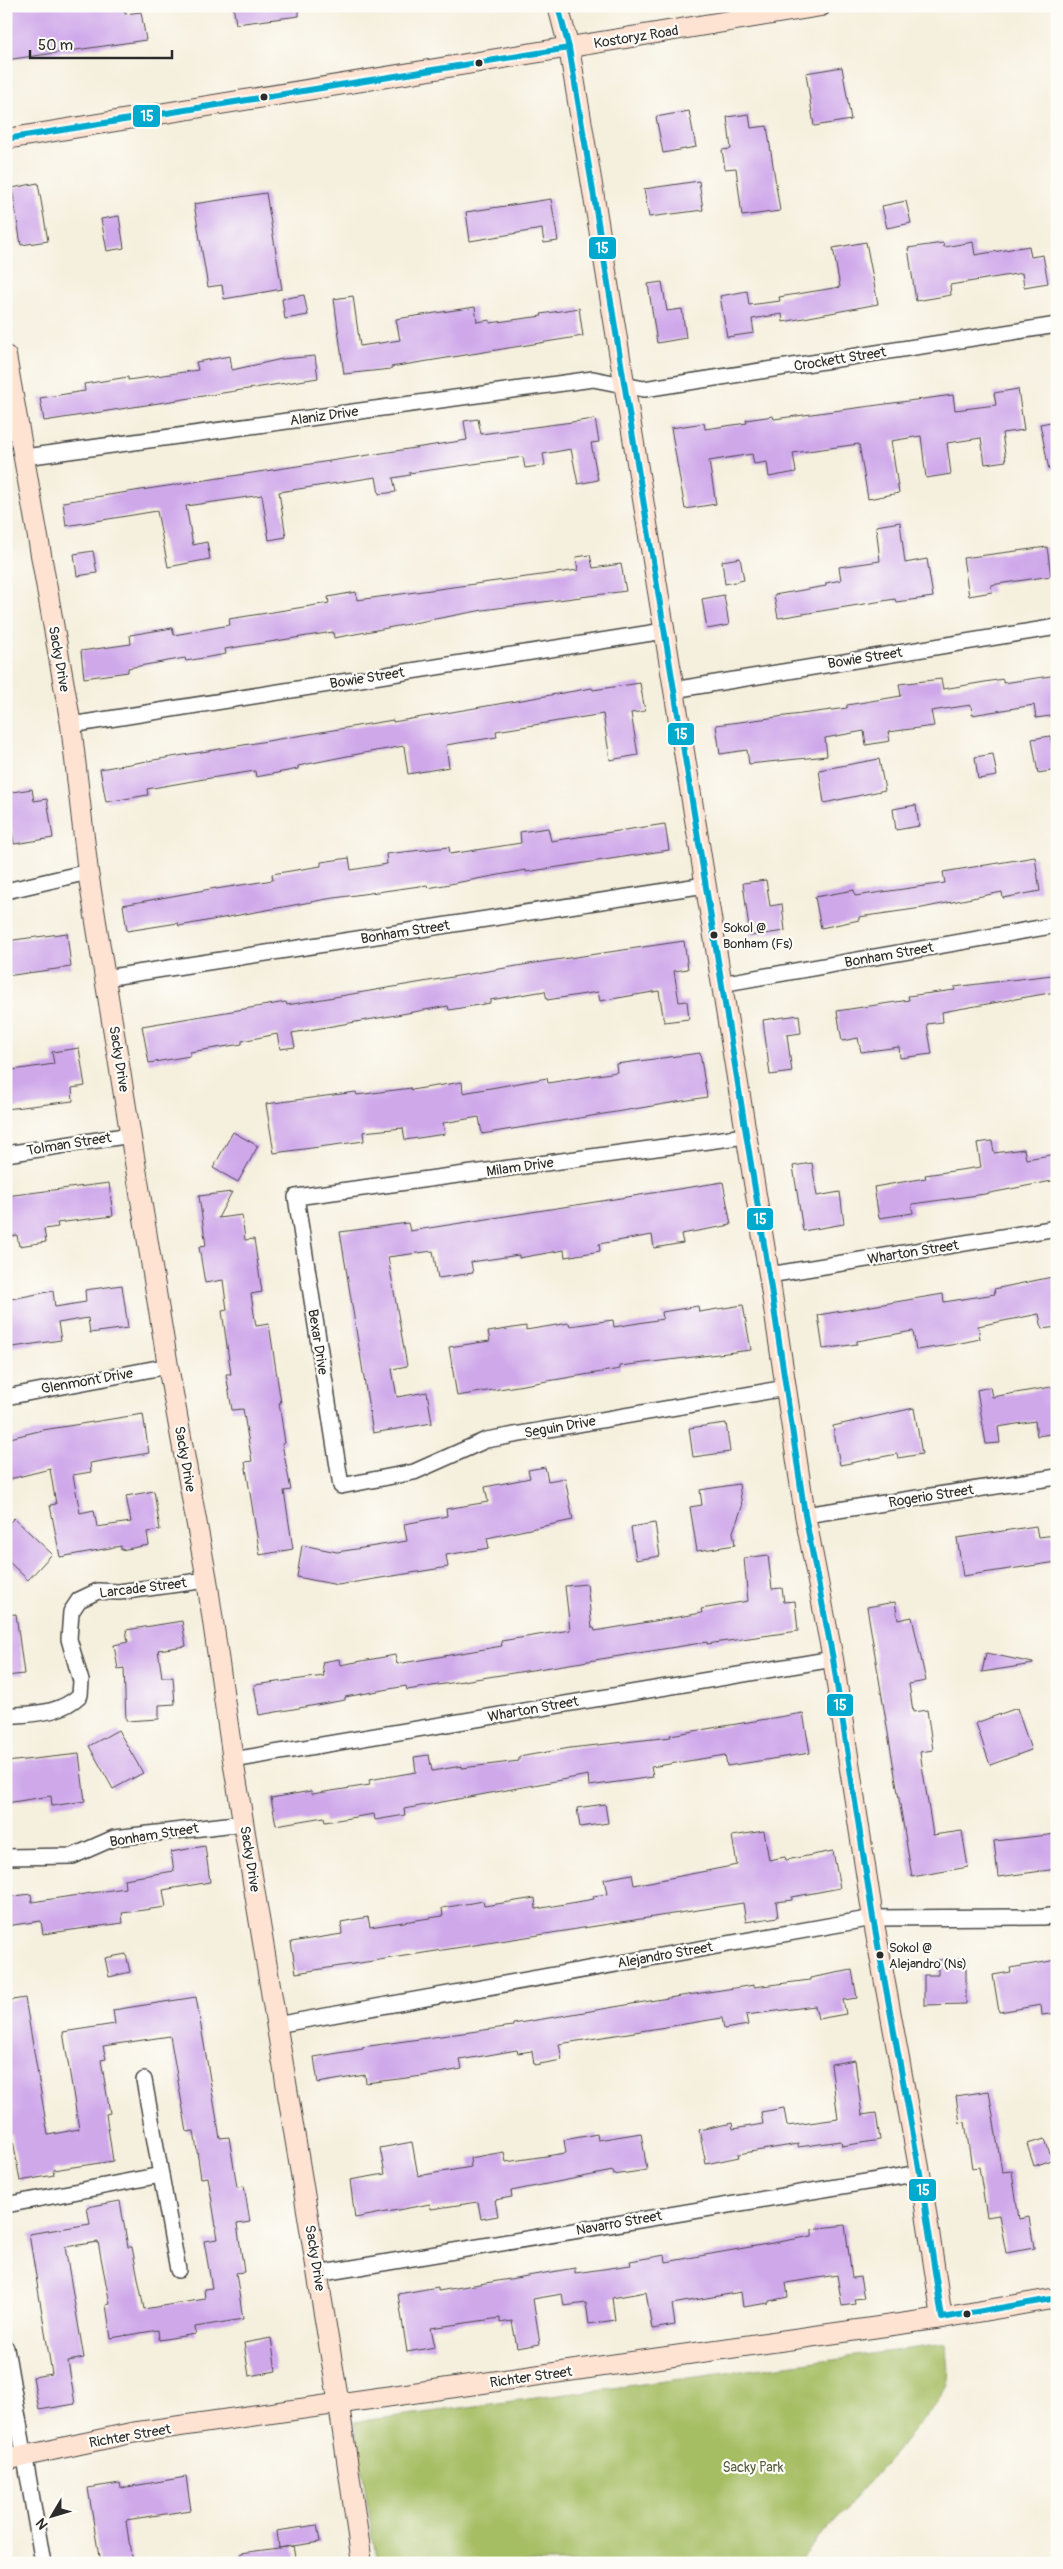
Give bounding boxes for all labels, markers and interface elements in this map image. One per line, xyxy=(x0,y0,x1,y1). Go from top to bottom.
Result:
street label: Kostoryz Road xyxy=(592,22,680,52)
scale bar xyxy=(30,28,172,60)
text: 50 m xyxy=(38,36,73,55)
unlabelled marker xyxy=(474,58,484,68)
unlabelled marker xyxy=(259,92,269,102)
line badge: 15 xyxy=(132,104,161,128)
text: 15 xyxy=(140,108,154,125)
line badge: 15 xyxy=(588,236,617,260)
text: 15 xyxy=(595,240,609,257)
street label: Crockett Street xyxy=(793,343,888,375)
street label: Alaniz Drive xyxy=(289,403,360,429)
street label: Sacky Drive xyxy=(45,625,73,693)
street label: Bowie Street xyxy=(827,644,904,672)
street label: Bowie Street xyxy=(329,664,406,692)
line badge: 15 xyxy=(667,722,695,746)
text: 15 xyxy=(674,726,688,743)
street label: Bonham Street xyxy=(359,917,451,947)
place label: Sokol @ Bonham (Fs) xyxy=(723,920,793,952)
marker: Sokol @ Bonham (Fs) xyxy=(709,930,719,940)
street label: Bonham Street xyxy=(843,939,935,971)
street label: Sacky Drive xyxy=(105,1025,133,1093)
street label: Tolman Street xyxy=(25,1129,113,1159)
street label: Milam Drive xyxy=(485,1154,555,1180)
line badge: 15 xyxy=(746,1207,774,1231)
text: 15 xyxy=(753,1211,767,1228)
street label: Wharton Street xyxy=(866,1236,960,1268)
street label: Bexar Drive xyxy=(304,1308,332,1376)
street label: Glenmont Drive xyxy=(40,1365,134,1397)
street label: Seguin Drive xyxy=(523,1412,597,1442)
street label: Sacky Drive xyxy=(171,1425,199,1493)
street label: Rogerio Street xyxy=(887,1481,975,1511)
street label: Larcade Street xyxy=(98,1574,188,1602)
street label: Wharton Street xyxy=(486,1693,580,1725)
line badge: 15 xyxy=(826,1693,854,1717)
text: 15 xyxy=(833,1697,847,1714)
street label: Bonham Street xyxy=(108,1820,200,1850)
street label: Sacky Drive xyxy=(236,1825,264,1893)
street label: Alejandro Street xyxy=(616,1938,714,1972)
place label: Sokol @ Alejandro (Ns) xyxy=(889,1940,967,1972)
marker: Sokol @ Alejandro (Ns) xyxy=(875,1950,885,1960)
line badge: 15 xyxy=(908,2178,937,2202)
text: 15 xyxy=(916,2182,930,2199)
street label: Navarro Street xyxy=(575,2207,664,2239)
street label: Sacky Drive xyxy=(301,2224,329,2292)
unlabelled marker xyxy=(962,2309,972,2319)
street label: Richter Street xyxy=(489,2363,574,2391)
street label: Richter Street xyxy=(88,2420,173,2452)
park label: Sacky Park xyxy=(722,2459,784,2476)
north arrow xyxy=(28,2492,78,2542)
text: N xyxy=(33,2515,52,2533)

